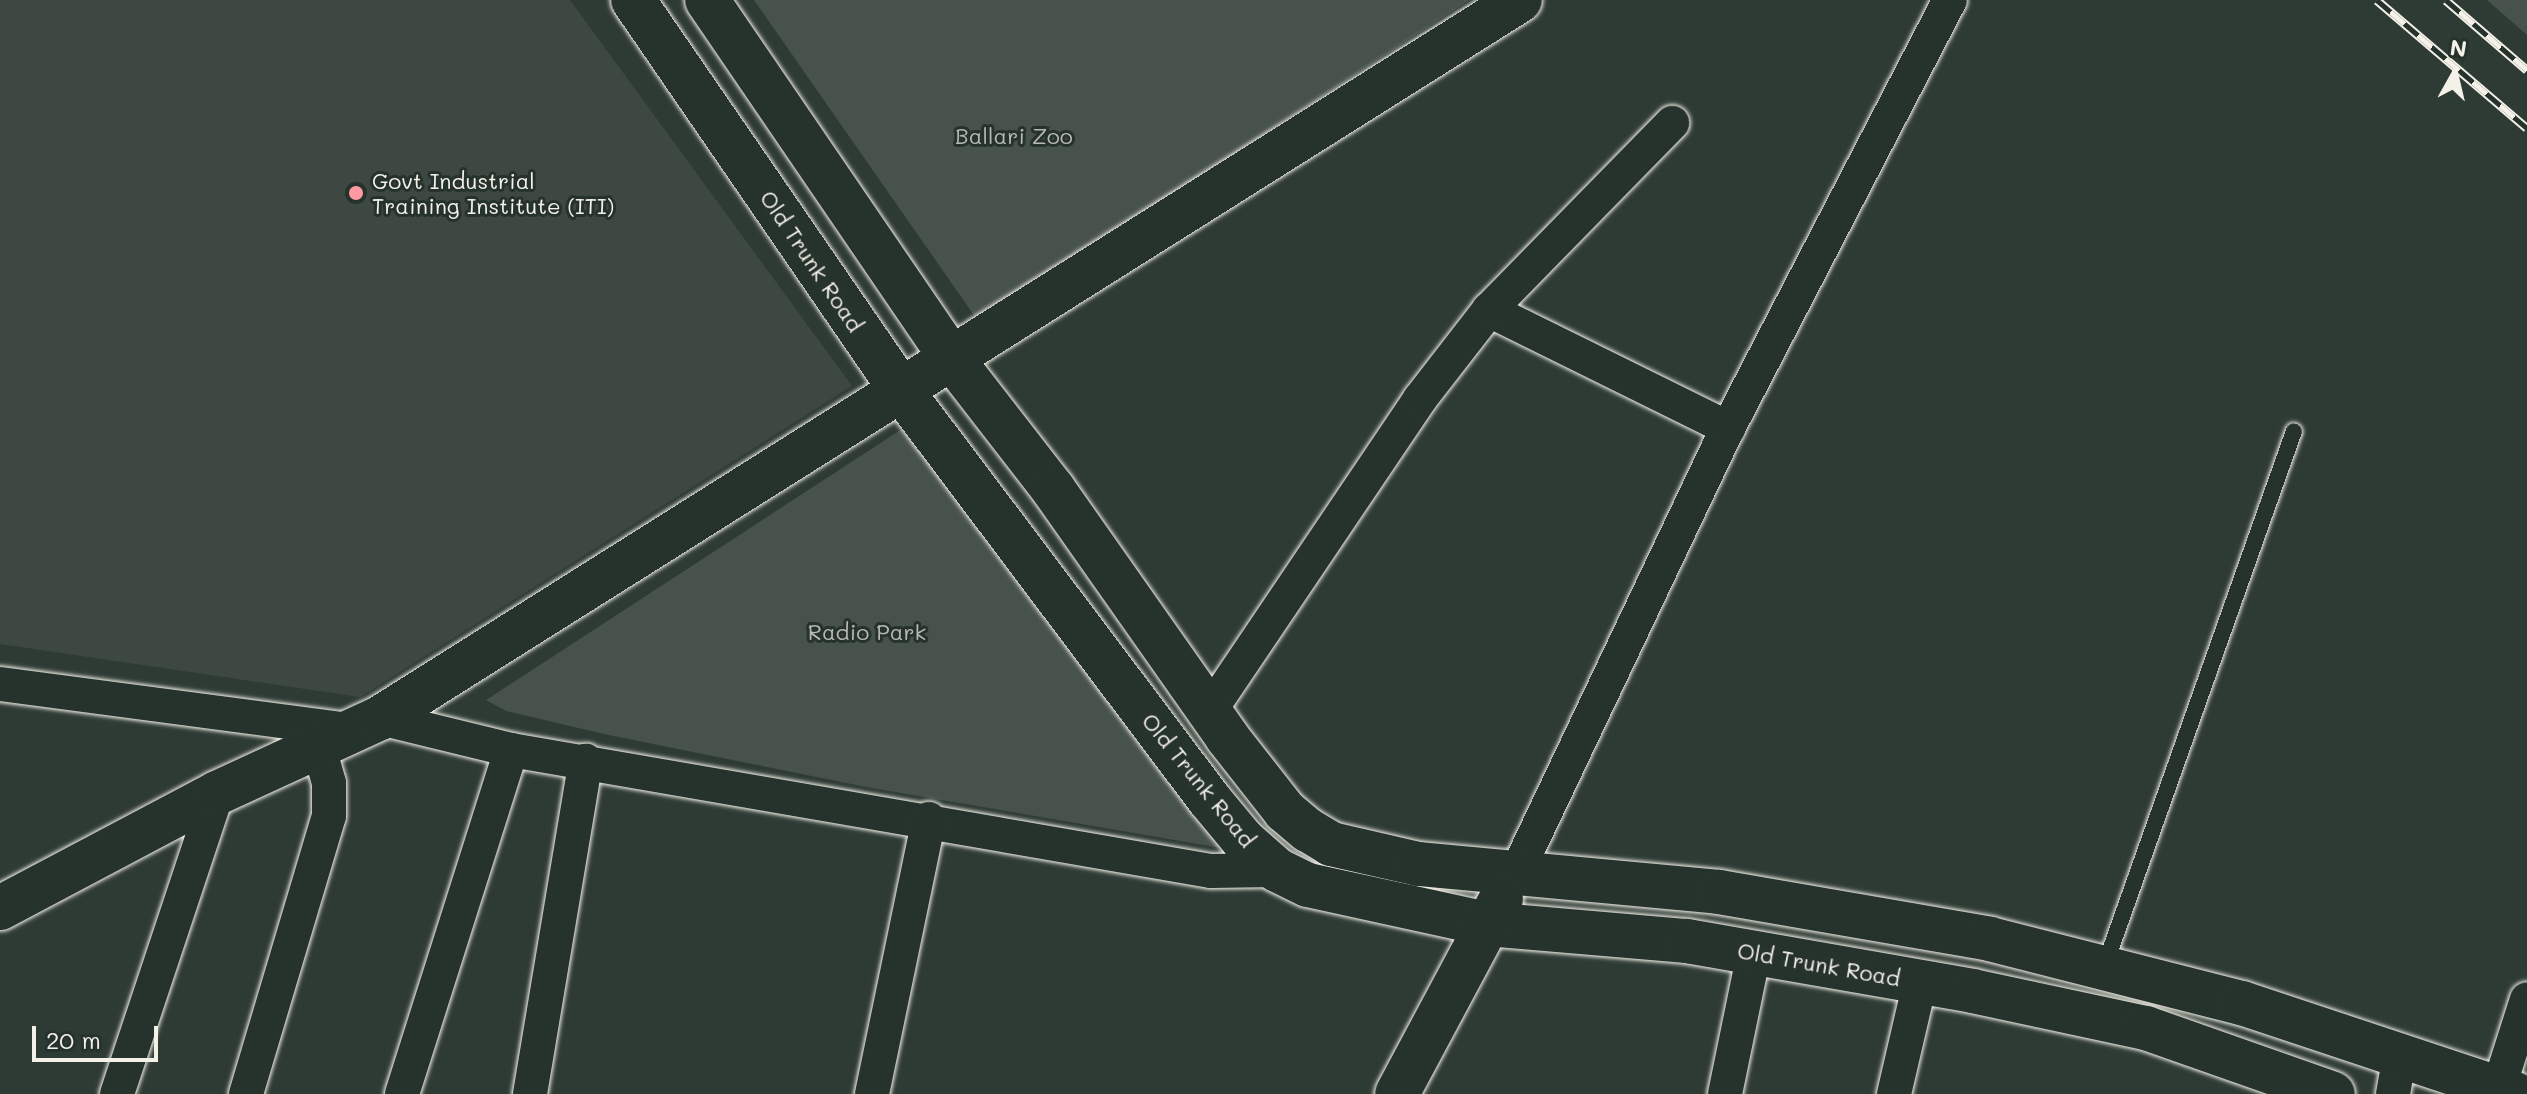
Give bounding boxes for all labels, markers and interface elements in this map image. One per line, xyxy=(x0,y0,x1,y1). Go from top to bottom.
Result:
north arrow xyxy=(2415,32,2495,112)
text: N xyxy=(2448,32,2469,63)
park label: Ballari Zoo xyxy=(955,123,1073,149)
place label: Govt Industrial Training Institute (ITI) xyxy=(372,167,614,218)
marker: Govt Industrial Training Institute (ITI) xyxy=(347,184,365,202)
street label: Old Trunk Road xyxy=(755,185,869,337)
park label: Radio Park xyxy=(808,619,926,645)
street label: Old Trunk Road xyxy=(1137,708,1261,852)
street label: Old Trunk Road xyxy=(1735,937,1903,991)
scale bar xyxy=(36,1010,162,1060)
text: 20 m xyxy=(46,1024,101,1055)

